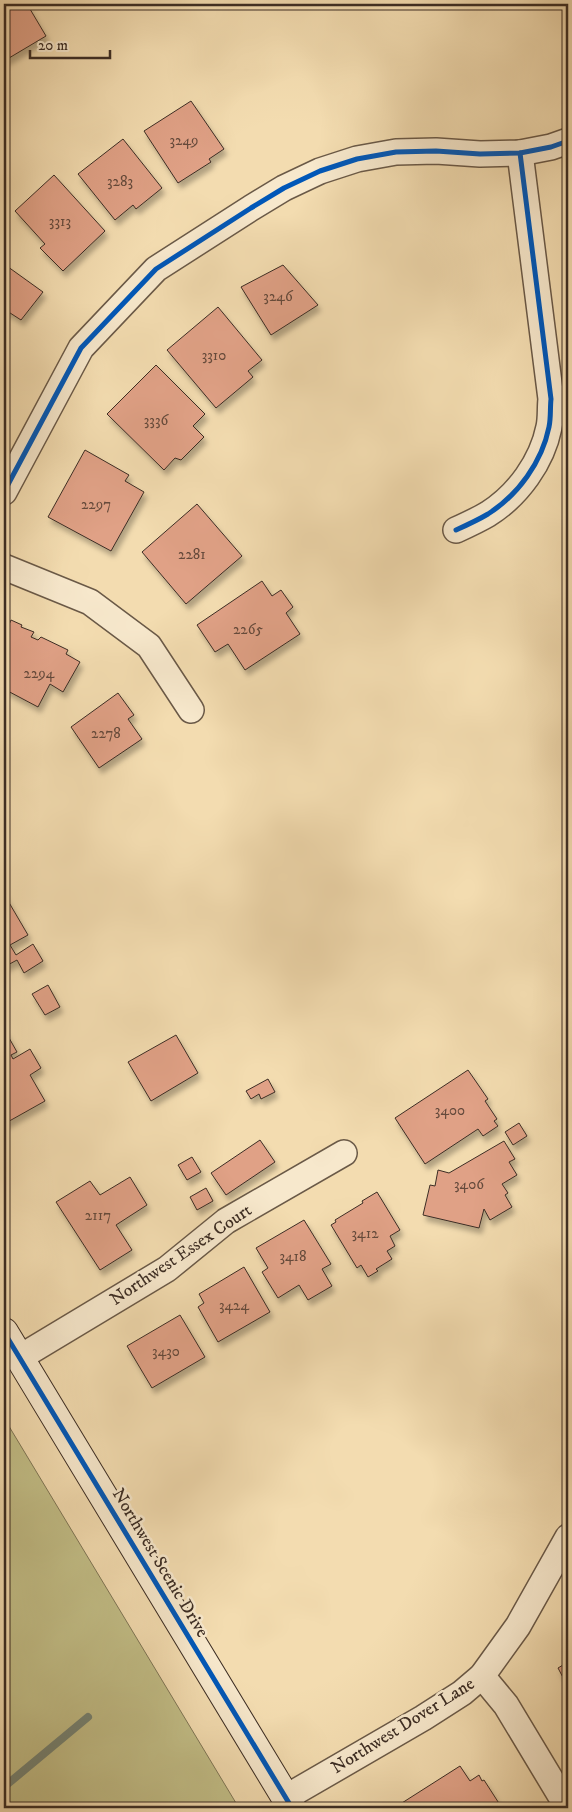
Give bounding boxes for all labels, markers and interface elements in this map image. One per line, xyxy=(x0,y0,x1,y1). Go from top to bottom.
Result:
scale bar xyxy=(30,28,110,60)
text: 20 m xyxy=(38,36,68,55)
house number: 3249 xyxy=(169,131,199,150)
house number: 3283 xyxy=(107,172,133,191)
house number: 3313 xyxy=(49,212,71,231)
house number: 3246 xyxy=(263,287,294,306)
house number: 3310 xyxy=(202,346,226,365)
house number: 3336 xyxy=(144,411,169,430)
house number: 2297 xyxy=(81,495,111,514)
house number: 2281 xyxy=(178,545,206,564)
house number: 2265 xyxy=(233,620,264,639)
house number: 2294 xyxy=(24,664,55,683)
house number: 2278 xyxy=(91,724,121,743)
house number: 3400 xyxy=(435,1101,465,1120)
house number: 3406 xyxy=(454,1175,485,1194)
street label: Northwest Essex Court xyxy=(106,1199,256,1311)
house number: 2117 xyxy=(85,1206,111,1225)
house number: 3412 xyxy=(351,1224,379,1243)
house number: 3418 xyxy=(279,1247,307,1266)
house number: 3424 xyxy=(219,1296,249,1315)
house number: 3430 xyxy=(152,1342,180,1361)
street label: Northwest Scenic Drive xyxy=(107,1485,213,1641)
street label: Northwest Dover Lane xyxy=(327,1673,479,1779)

